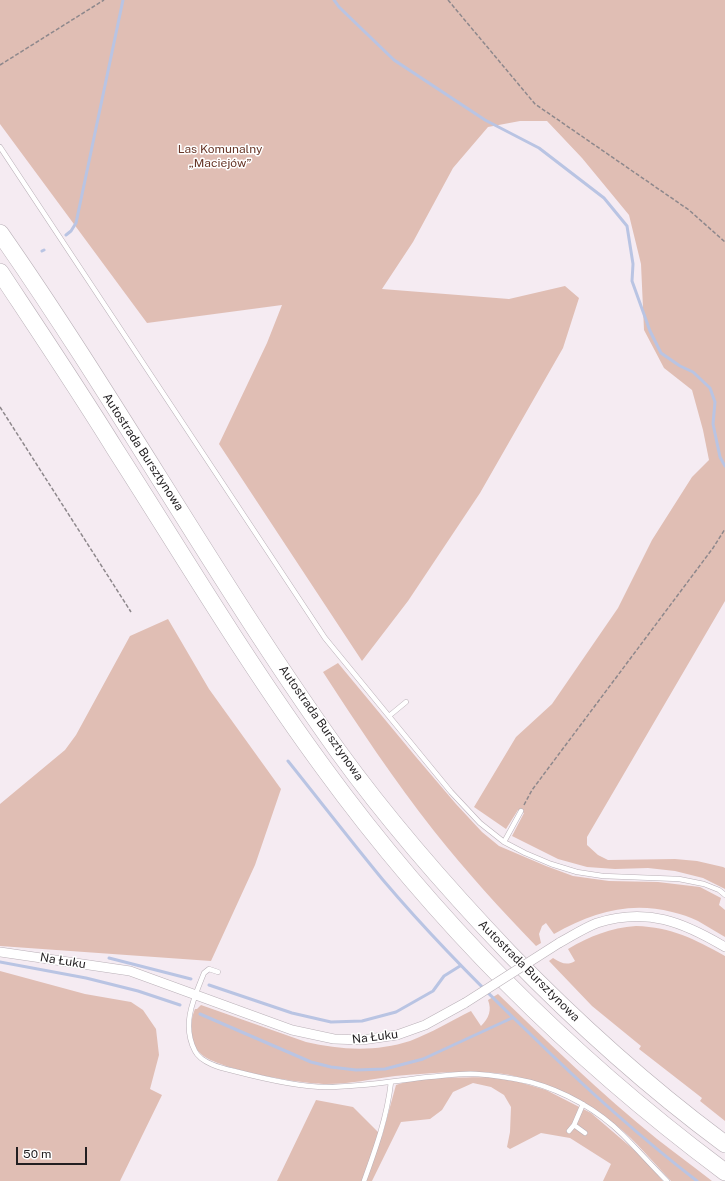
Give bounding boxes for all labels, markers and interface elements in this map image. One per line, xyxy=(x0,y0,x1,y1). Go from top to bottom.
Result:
park label: Las Komunalny „Maciejów” xyxy=(178,142,262,170)
street label: Autostrada Bursztynowa xyxy=(100,391,186,513)
street label: Autostrada Bursztynowa xyxy=(276,663,366,783)
street label: Autostrada Bursztynowa xyxy=(475,917,583,1025)
street label: Na Łuku xyxy=(39,950,87,972)
street label: Na Łuku xyxy=(351,1027,399,1047)
scale bar xyxy=(18,1139,89,1165)
text: 50 m xyxy=(23,1147,51,1161)

